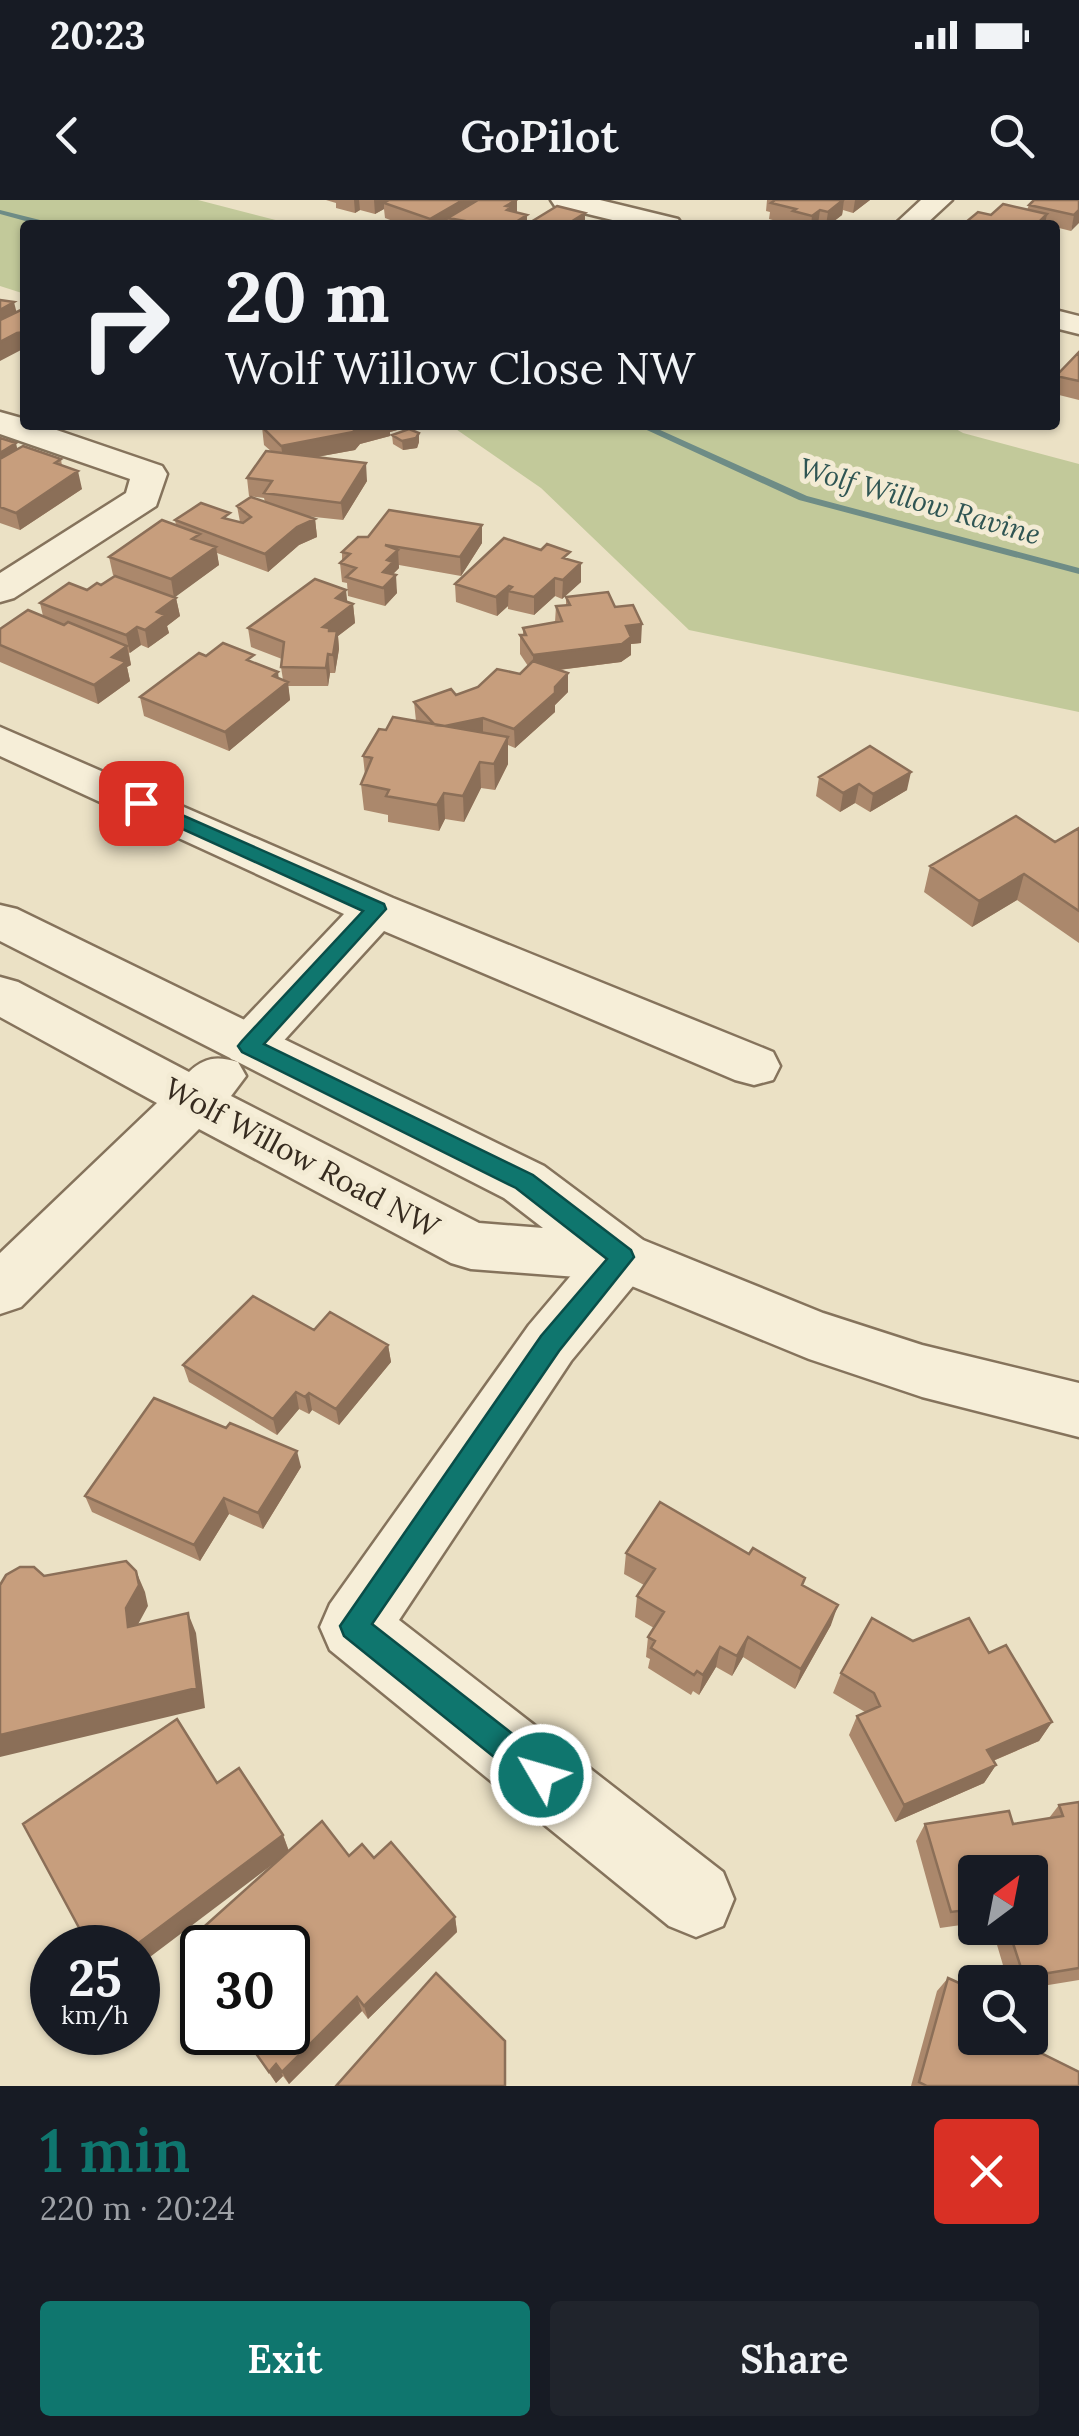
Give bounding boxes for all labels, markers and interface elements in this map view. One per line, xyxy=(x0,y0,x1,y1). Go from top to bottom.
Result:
text: 20:23 xyxy=(50,11,145,59)
text: GoPilot xyxy=(460,107,619,164)
icon: back xyxy=(40,108,95,163)
icon: search xyxy=(984,108,1039,163)
text: 20 m xyxy=(225,252,390,341)
icon: right xyxy=(60,260,190,390)
text: Wolf Willow Close NW xyxy=(225,339,695,396)
water label: Wolf Willow Ravine xyxy=(795,449,1045,553)
pin xyxy=(99,761,184,846)
icon: arrive xyxy=(114,776,169,831)
street label: Wolf Willow Road NW xyxy=(158,1068,447,1246)
position arrow xyxy=(489,1723,593,1827)
north arrow xyxy=(958,1855,1048,1945)
map controls xyxy=(958,1855,1048,2055)
speed limit sign: 30 xyxy=(180,1925,310,2055)
text: 25 xyxy=(68,1946,122,2010)
button: search xyxy=(958,1965,1048,2055)
text: km/h xyxy=(61,1999,129,2031)
text: 1 min xyxy=(40,2112,190,2188)
button: close xyxy=(934,2119,1039,2224)
text: 220 m · 20:24 xyxy=(40,2188,235,2229)
button: Exit xyxy=(40,2301,530,2416)
button: Share xyxy=(550,2301,1039,2416)

